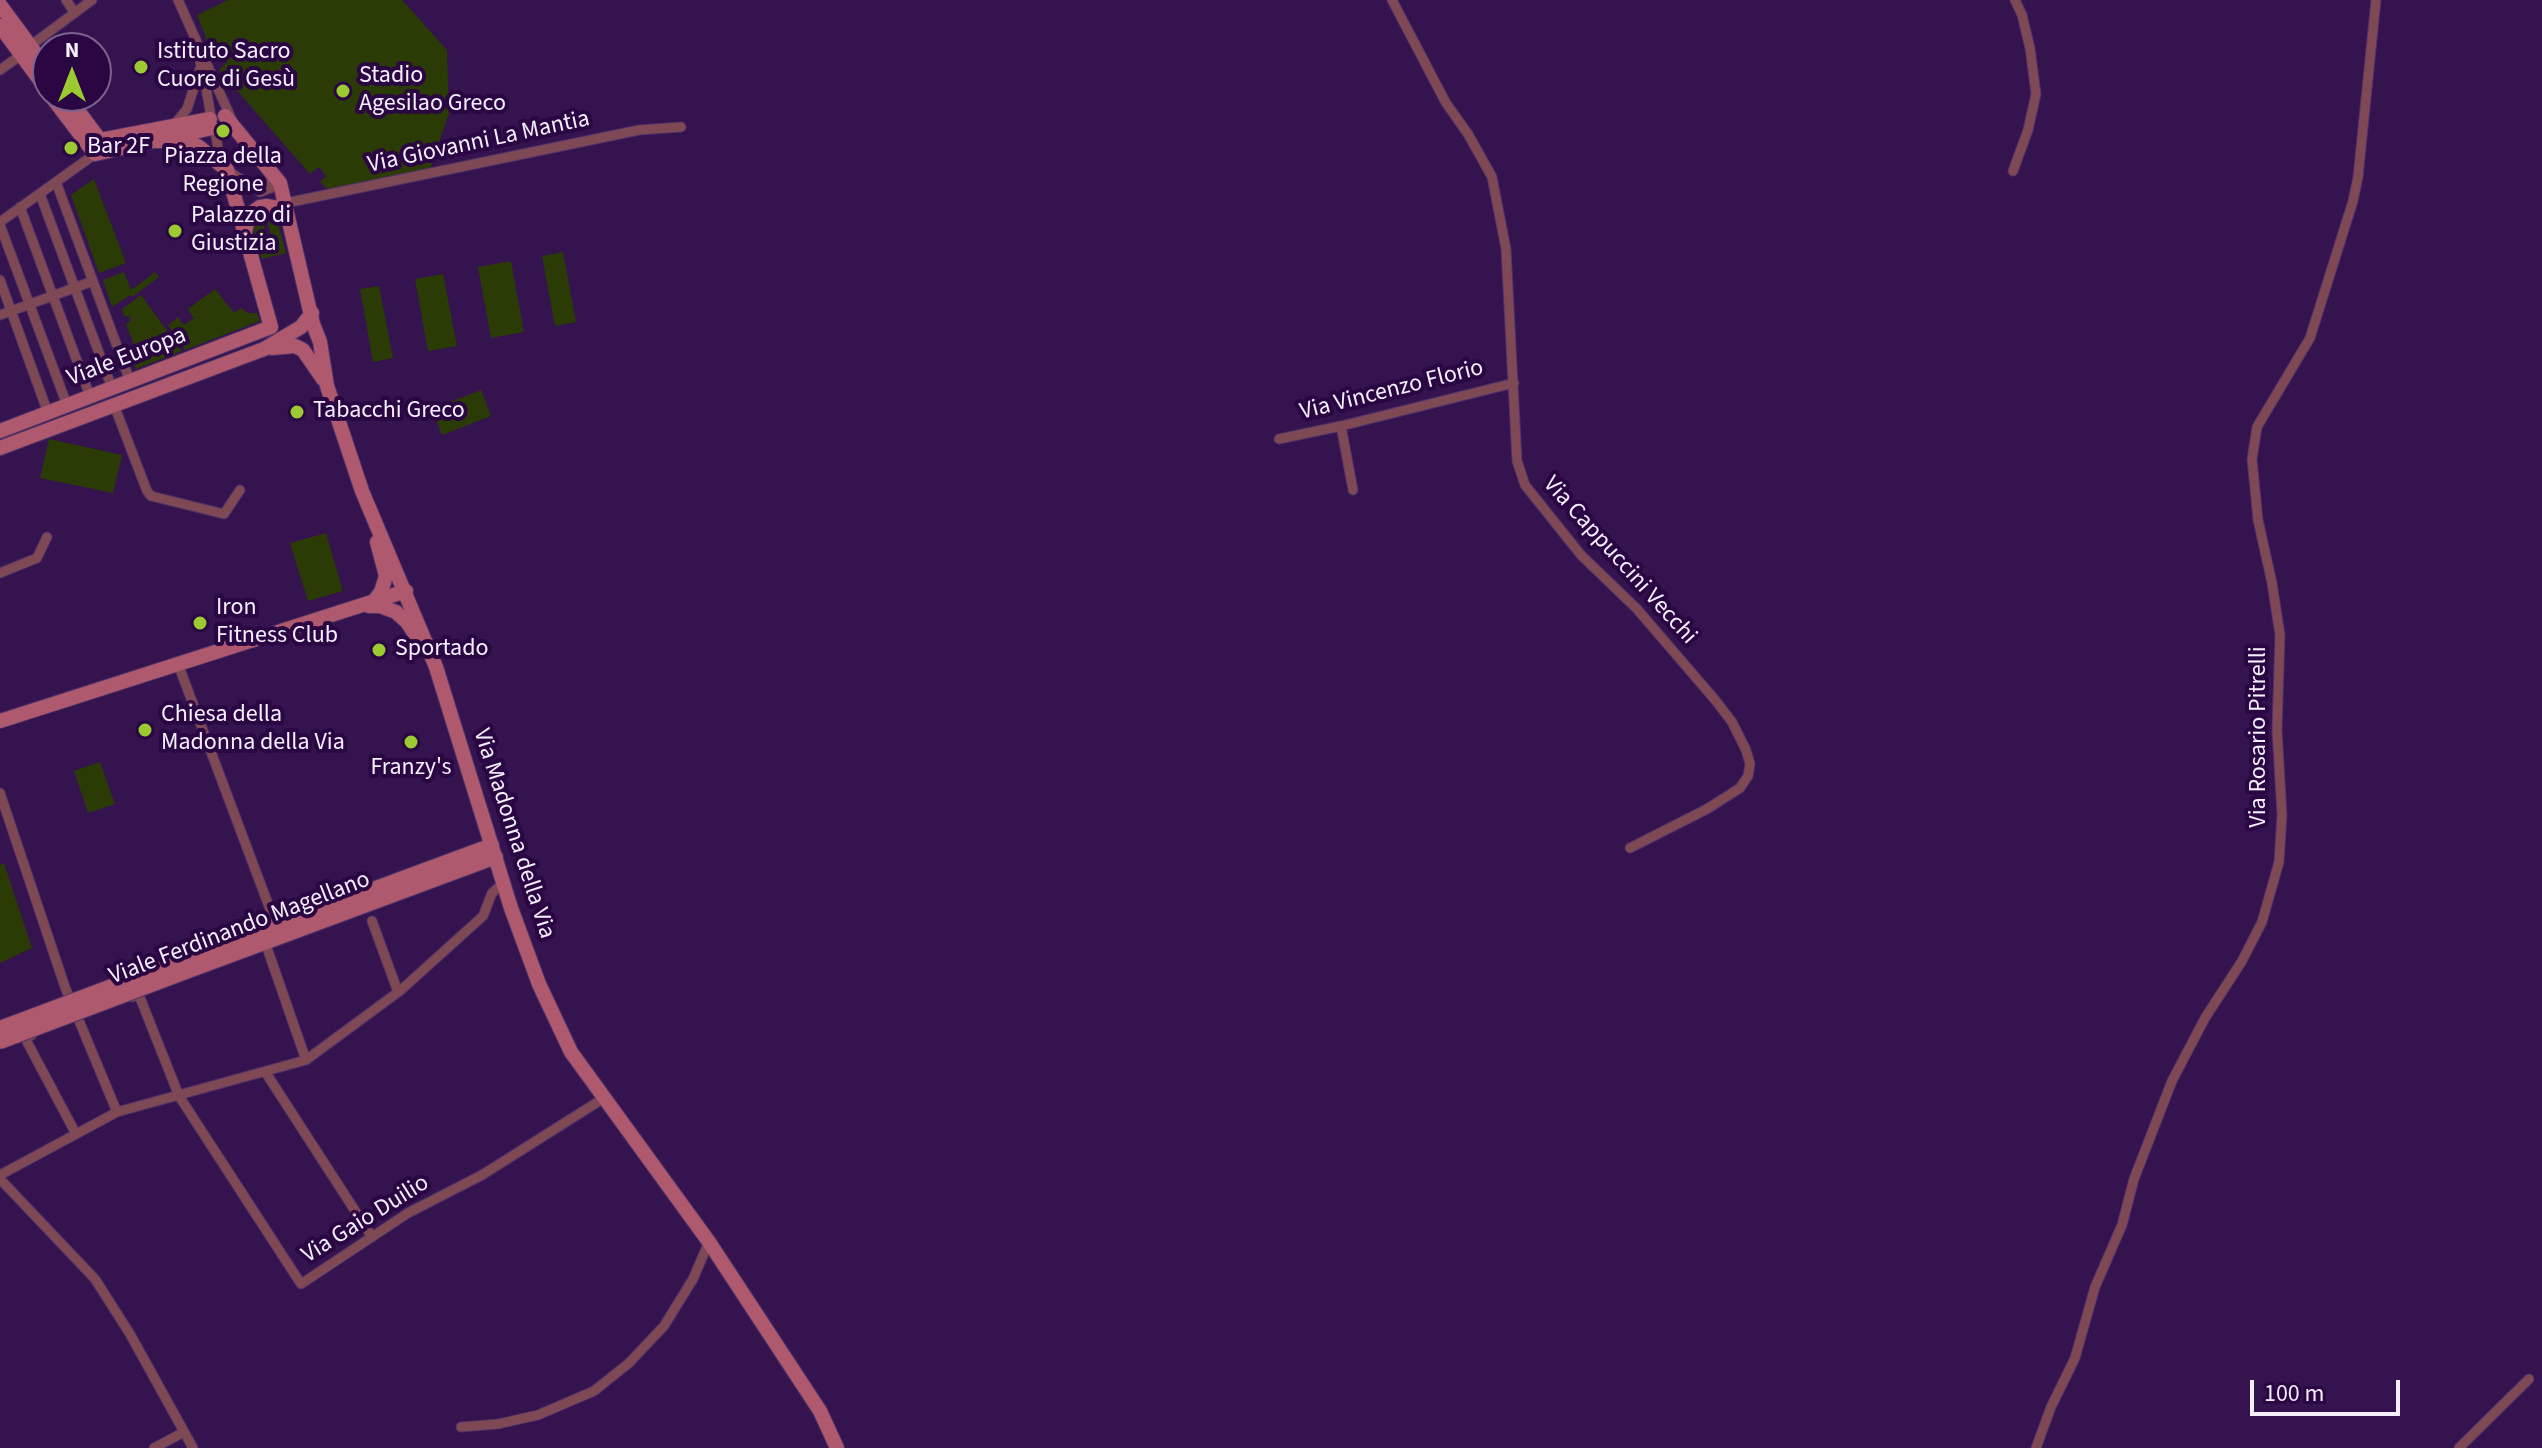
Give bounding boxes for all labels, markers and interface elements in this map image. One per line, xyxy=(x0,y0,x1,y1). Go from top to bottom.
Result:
north arrow xyxy=(32,32,112,112)
text: N xyxy=(65,34,79,66)
place label: Istituto Sacro Cuore di Gesù xyxy=(157,39,295,95)
marker: Istituto Sacro Cuore di Gesù xyxy=(132,58,150,76)
place label: Stadio Agesilao Greco xyxy=(359,63,506,119)
marker: Stadio Agesilao Greco xyxy=(334,82,352,100)
street label: Via Giovanni La Mantia xyxy=(366,105,592,181)
marker: Piazza della Regione xyxy=(214,122,232,140)
place label: Bar 2F xyxy=(87,134,150,162)
marker: Bar 2F xyxy=(62,139,80,157)
place label: Piazza della Regione xyxy=(164,144,282,200)
place label: Palazzo di Giustizia xyxy=(191,203,291,259)
marker: Palazzo di Giustizia xyxy=(166,222,184,240)
street label: Viale Europa xyxy=(63,322,191,394)
street label: Via Vincenzo Florio xyxy=(1297,354,1487,428)
place label: Tabacchi Greco xyxy=(313,398,465,426)
marker: Tabacchi Greco xyxy=(288,403,306,421)
street label: Via Cappuccini Vecchi xyxy=(1536,471,1702,651)
place label: Iron Fitness Club xyxy=(216,595,338,651)
marker: Iron Fitness Club xyxy=(191,614,209,632)
place label: Sportado xyxy=(395,636,488,664)
marker: Sportado xyxy=(370,641,388,659)
street label: Via Rosario Pitrelli xyxy=(2246,646,2274,828)
place label: Chiesa della Madonna della Via xyxy=(161,702,345,758)
marker: Chiesa della Madonna della Via xyxy=(136,721,154,739)
street label: Via Madonna della Via xyxy=(465,725,561,943)
marker: Franzy's xyxy=(402,733,420,751)
place label: Franzy's xyxy=(370,755,452,783)
street label: Viale Ferdinando Magellano xyxy=(105,866,375,992)
street label: Via Gaio Duilio xyxy=(297,1169,435,1271)
scale bar xyxy=(2254,1364,2404,1414)
text: 100 m xyxy=(2264,1376,2324,1411)

